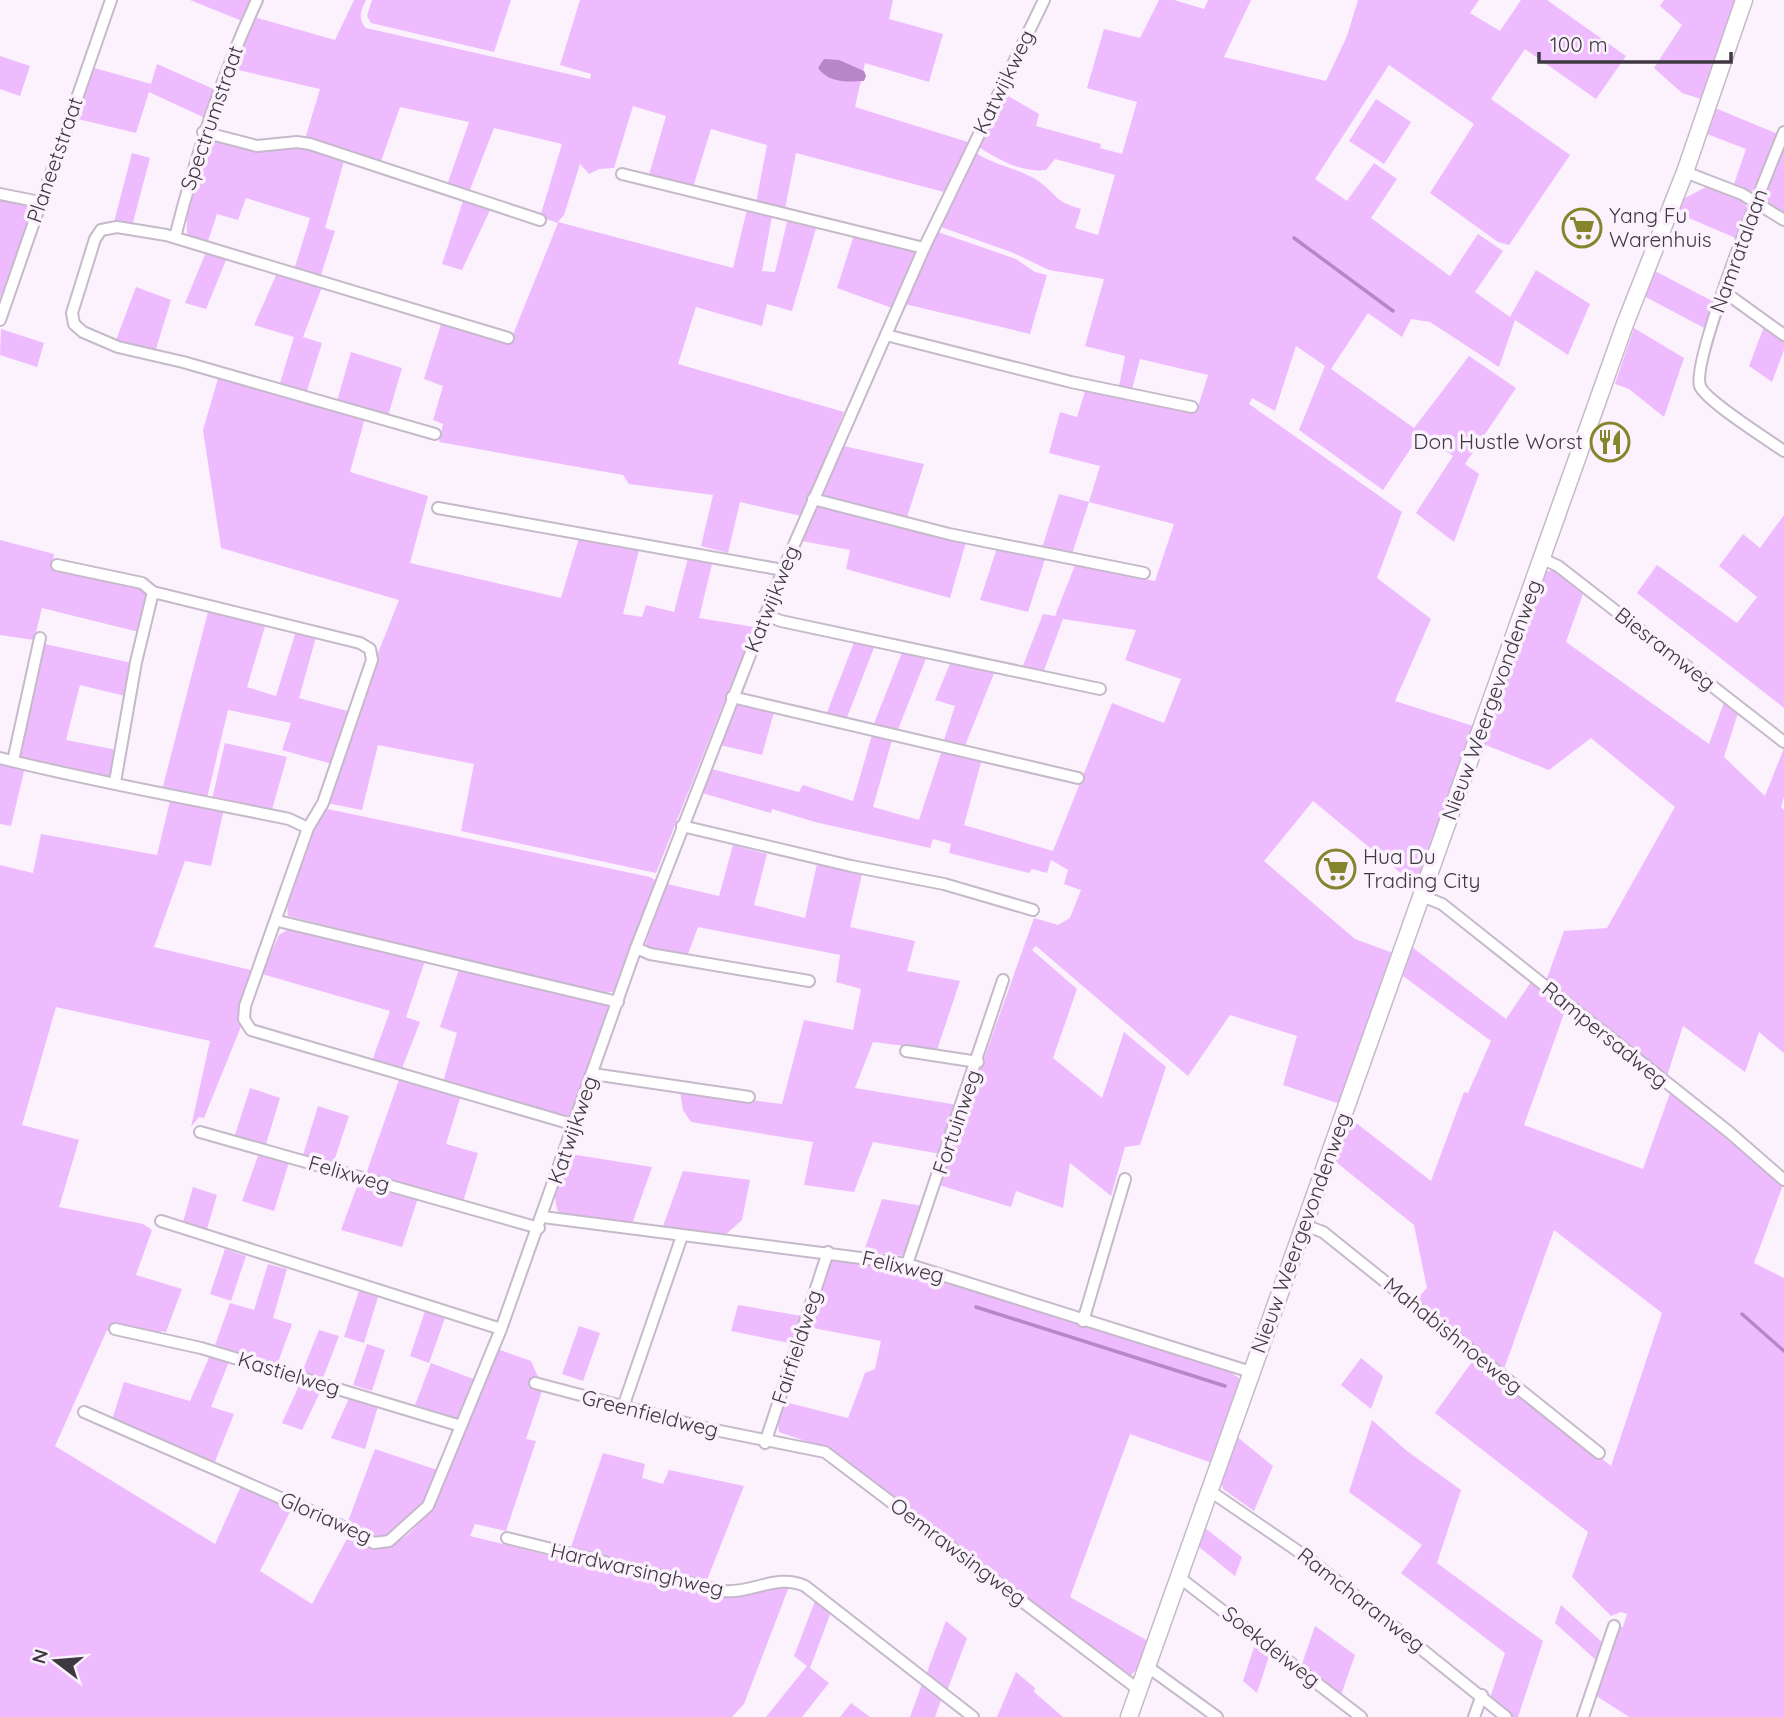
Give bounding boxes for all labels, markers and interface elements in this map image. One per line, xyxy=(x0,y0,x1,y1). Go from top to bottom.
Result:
scale bar xyxy=(1539,21,1732,65)
street label: Katwijkweg xyxy=(967,25,1039,138)
text: 100 m xyxy=(1550,31,1608,57)
street label: Spectrumstraat xyxy=(174,42,248,193)
street label: Planeetstraat xyxy=(20,93,88,226)
street label: Namratalaan xyxy=(1704,185,1773,316)
place label: Yang Fu Warenhuis xyxy=(1609,202,1712,252)
supermarket icon: Yang Fu Warenhuis xyxy=(1561,207,1603,249)
restaurant icon: Don Hustle Worst xyxy=(1589,421,1631,463)
place label: Don Hustle Worst xyxy=(1413,428,1583,454)
street label: Katwijkweg xyxy=(738,542,804,656)
street label: Nieuw Weergevondenweg xyxy=(1435,576,1547,824)
street label: Biesramweg xyxy=(1610,601,1721,695)
place label: Hua Du Trading City xyxy=(1363,843,1480,893)
supermarket icon: Hua Du Trading City xyxy=(1315,848,1357,890)
street label: Rampersadweg xyxy=(1537,975,1674,1093)
street label: Fortuinweg xyxy=(926,1066,986,1177)
street label: Katwijkweg xyxy=(541,1072,603,1187)
street label: Nieuw Weergevondenweg xyxy=(1244,1109,1356,1357)
street label: Felixweg xyxy=(306,1149,393,1197)
street label: Felixweg xyxy=(860,1244,947,1288)
street label: Mahabishnoeweg xyxy=(1379,1271,1528,1399)
street label: Fairfieldweg xyxy=(765,1286,827,1407)
street label: Kastielweg xyxy=(235,1345,343,1401)
street label: Greenfieldweg xyxy=(579,1383,721,1443)
street label: Gloriaweg xyxy=(276,1485,376,1549)
street label: Oemrawsingweg xyxy=(885,1492,1032,1611)
street label: Hardwarsinghweg xyxy=(548,1536,726,1602)
street label: Ramcharanweg xyxy=(1293,1541,1431,1657)
street label: Soekdeiweg xyxy=(1218,1600,1326,1692)
north arrow xyxy=(21,1626,91,1696)
text: N xyxy=(26,1646,53,1666)

